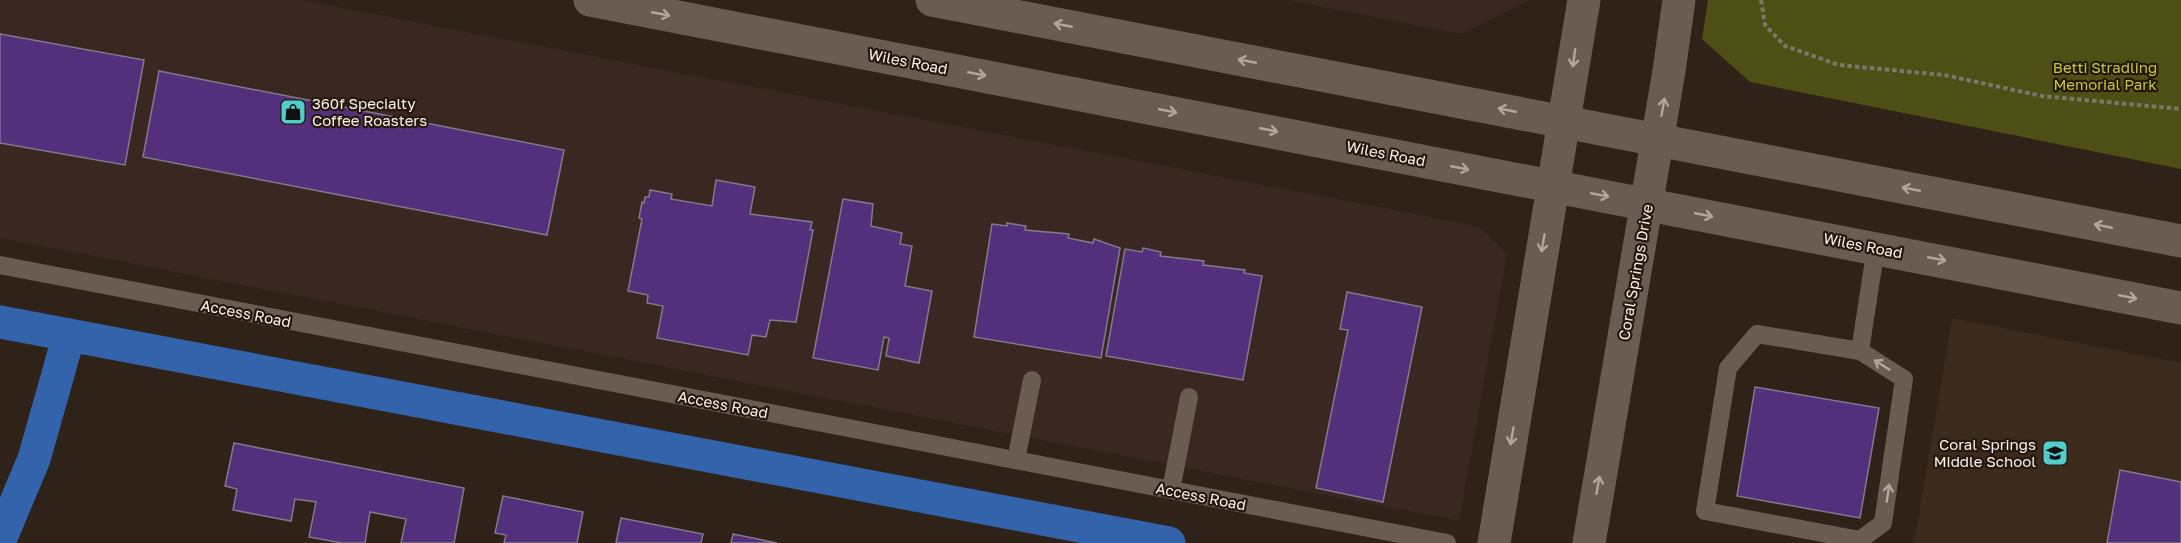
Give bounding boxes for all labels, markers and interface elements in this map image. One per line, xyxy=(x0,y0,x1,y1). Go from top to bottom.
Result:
one-way arrow xyxy=(651,9,671,20)
one-way arrow xyxy=(1054,19,1073,30)
street label: Wiles Road xyxy=(867,45,949,77)
one-way arrow xyxy=(1568,47,1579,67)
one-way arrow xyxy=(1238,55,1257,66)
park label: Betti Stradling Memorial Park xyxy=(2053,58,2157,93)
one-way arrow xyxy=(966,69,986,80)
place label: 360f Specialty Coffee Roasters xyxy=(312,94,427,129)
shop icon: 360f Specialty Coffee Roasters xyxy=(278,97,308,127)
one-way arrow xyxy=(1658,97,1669,117)
one-way arrow xyxy=(1498,104,1517,115)
one-way arrow xyxy=(1158,106,1178,117)
one-way arrow xyxy=(1259,125,1278,136)
street label: Wiles Road xyxy=(1345,137,1427,169)
one-way arrow xyxy=(1450,163,1470,174)
one-way arrow xyxy=(1902,183,1922,194)
one-way arrow xyxy=(1590,190,1609,201)
street label: Coral Springs Drive xyxy=(1614,202,1656,341)
one-way arrow xyxy=(1694,210,1713,221)
one-way arrow xyxy=(2094,220,2113,231)
street label: Wiles Road xyxy=(1822,229,1904,261)
one-way arrow xyxy=(1537,233,1548,253)
one-way arrow xyxy=(1926,254,1946,265)
one-way arrow xyxy=(2118,292,2137,303)
street label: Access Road xyxy=(199,295,293,331)
one-way arrow xyxy=(1874,359,1891,371)
street label: Access Road xyxy=(676,386,770,422)
one-way arrow xyxy=(1506,426,1517,445)
place label: Coral Springs Middle School xyxy=(1934,435,2036,470)
school or university icon: Coral Springs Middle School xyxy=(2040,438,2070,468)
one-way arrow xyxy=(1593,476,1604,496)
street label: Access Road xyxy=(1154,478,1248,514)
one-way arrow xyxy=(1882,484,1893,504)

